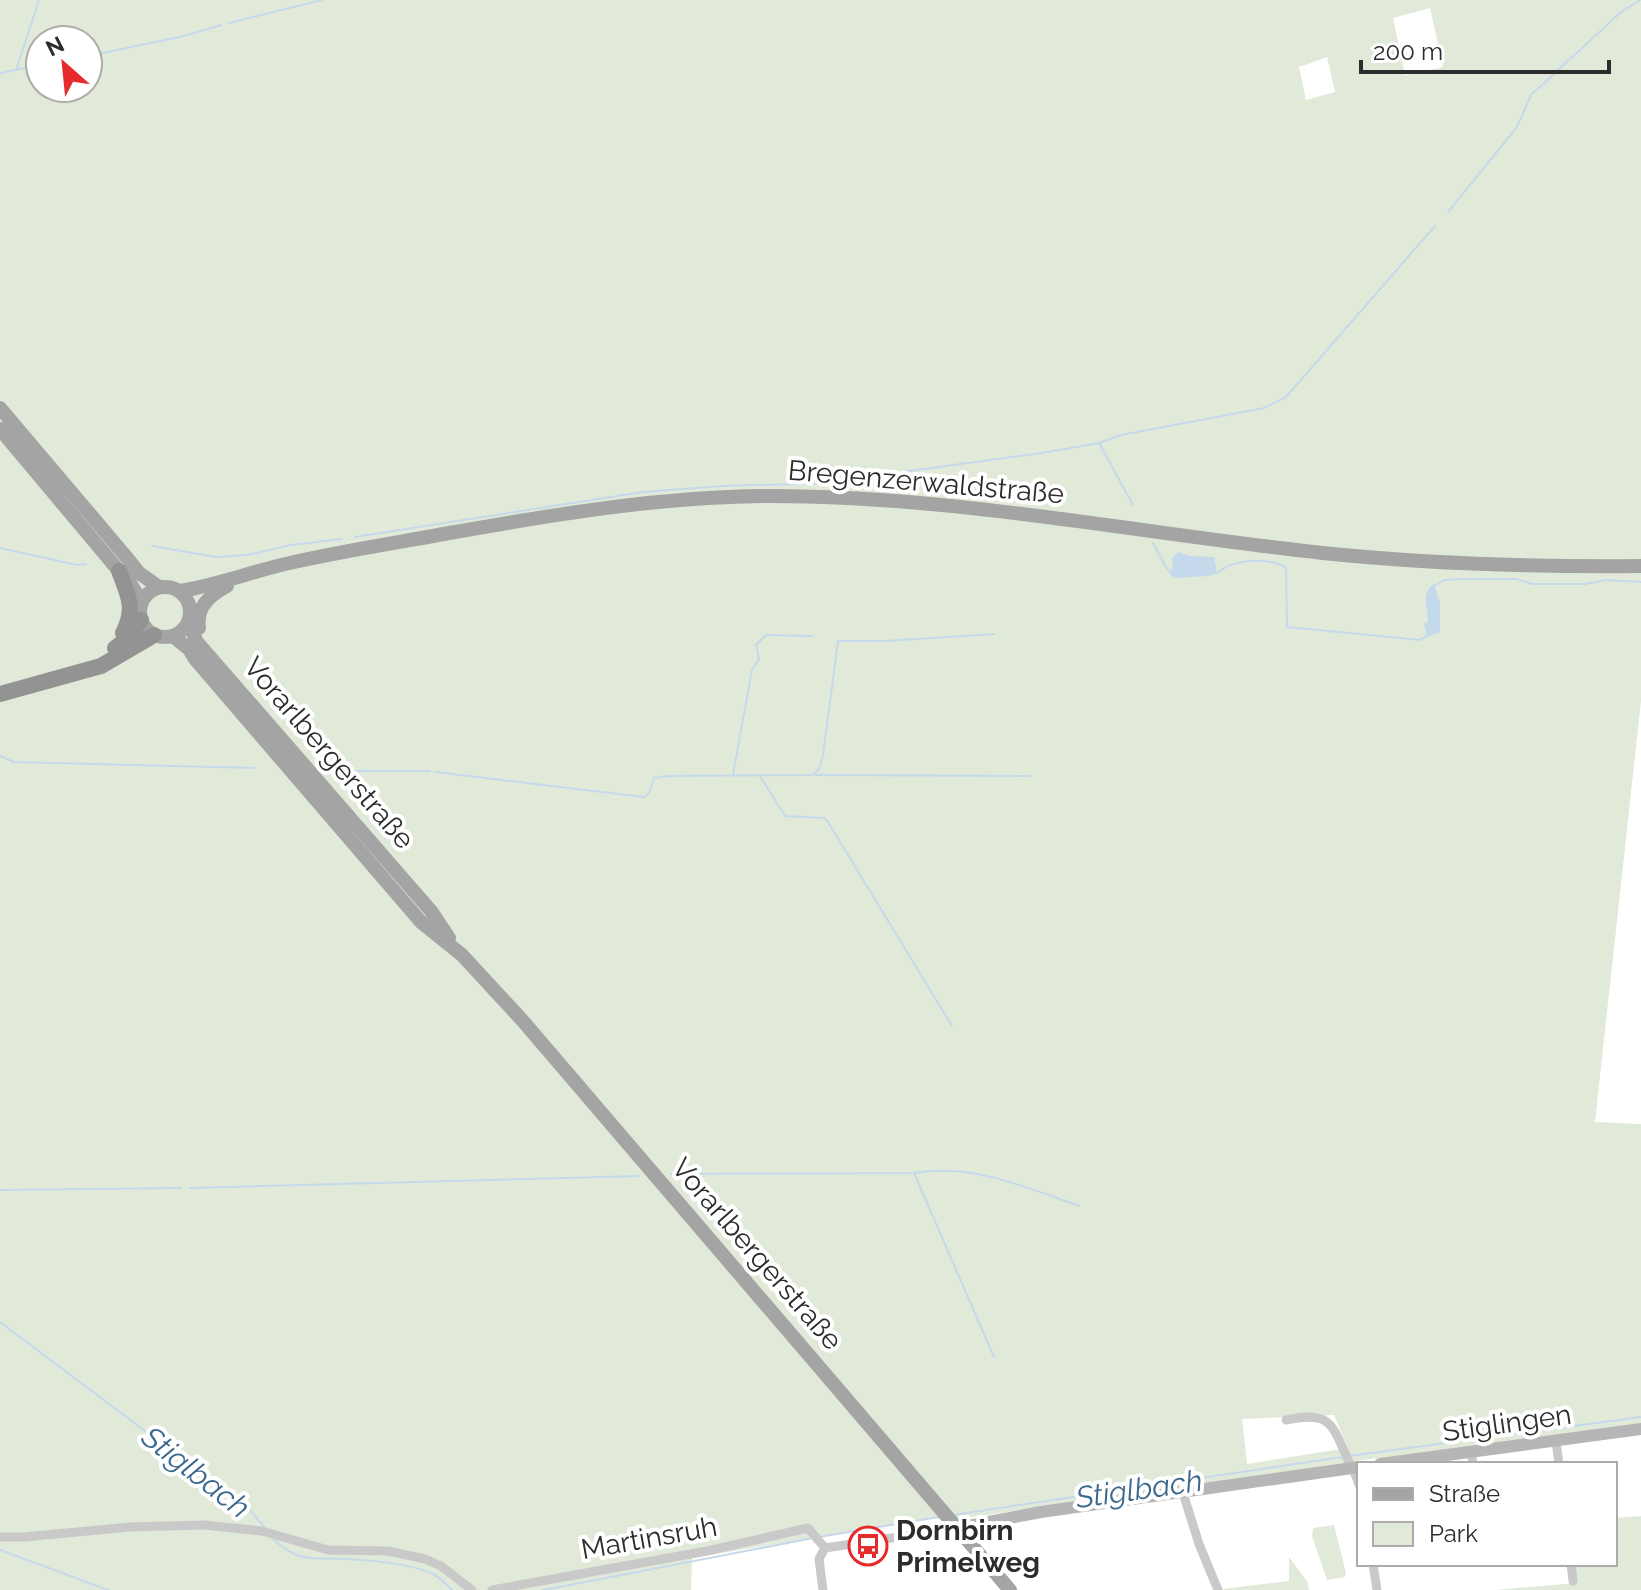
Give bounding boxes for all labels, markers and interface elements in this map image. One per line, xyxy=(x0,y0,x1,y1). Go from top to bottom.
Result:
north arrow xyxy=(24,24,104,104)
scale bar xyxy=(1361,24,1609,74)
text: N xyxy=(42,31,68,62)
text: 200 m xyxy=(1373,37,1443,66)
street label: Bregenzerwaldstraße xyxy=(787,454,1065,510)
street label: Vorarlbergerstraße xyxy=(237,651,421,855)
street label: Vorarlbergerstraße xyxy=(665,1152,849,1356)
street label: Stiglingen xyxy=(1441,1398,1573,1448)
water label: Stiglbach xyxy=(134,1418,257,1525)
legend xyxy=(1357,1462,1617,1566)
water label: Stiglbach xyxy=(1073,1463,1204,1515)
text: Straße xyxy=(1429,1479,1500,1508)
street label: Martinsruh xyxy=(578,1510,720,1566)
place label: Dornbirn Primelweg xyxy=(896,1514,1040,1579)
text: Park xyxy=(1429,1519,1478,1548)
bus stop icon: Dornbirn Primelweg xyxy=(847,1525,889,1567)

